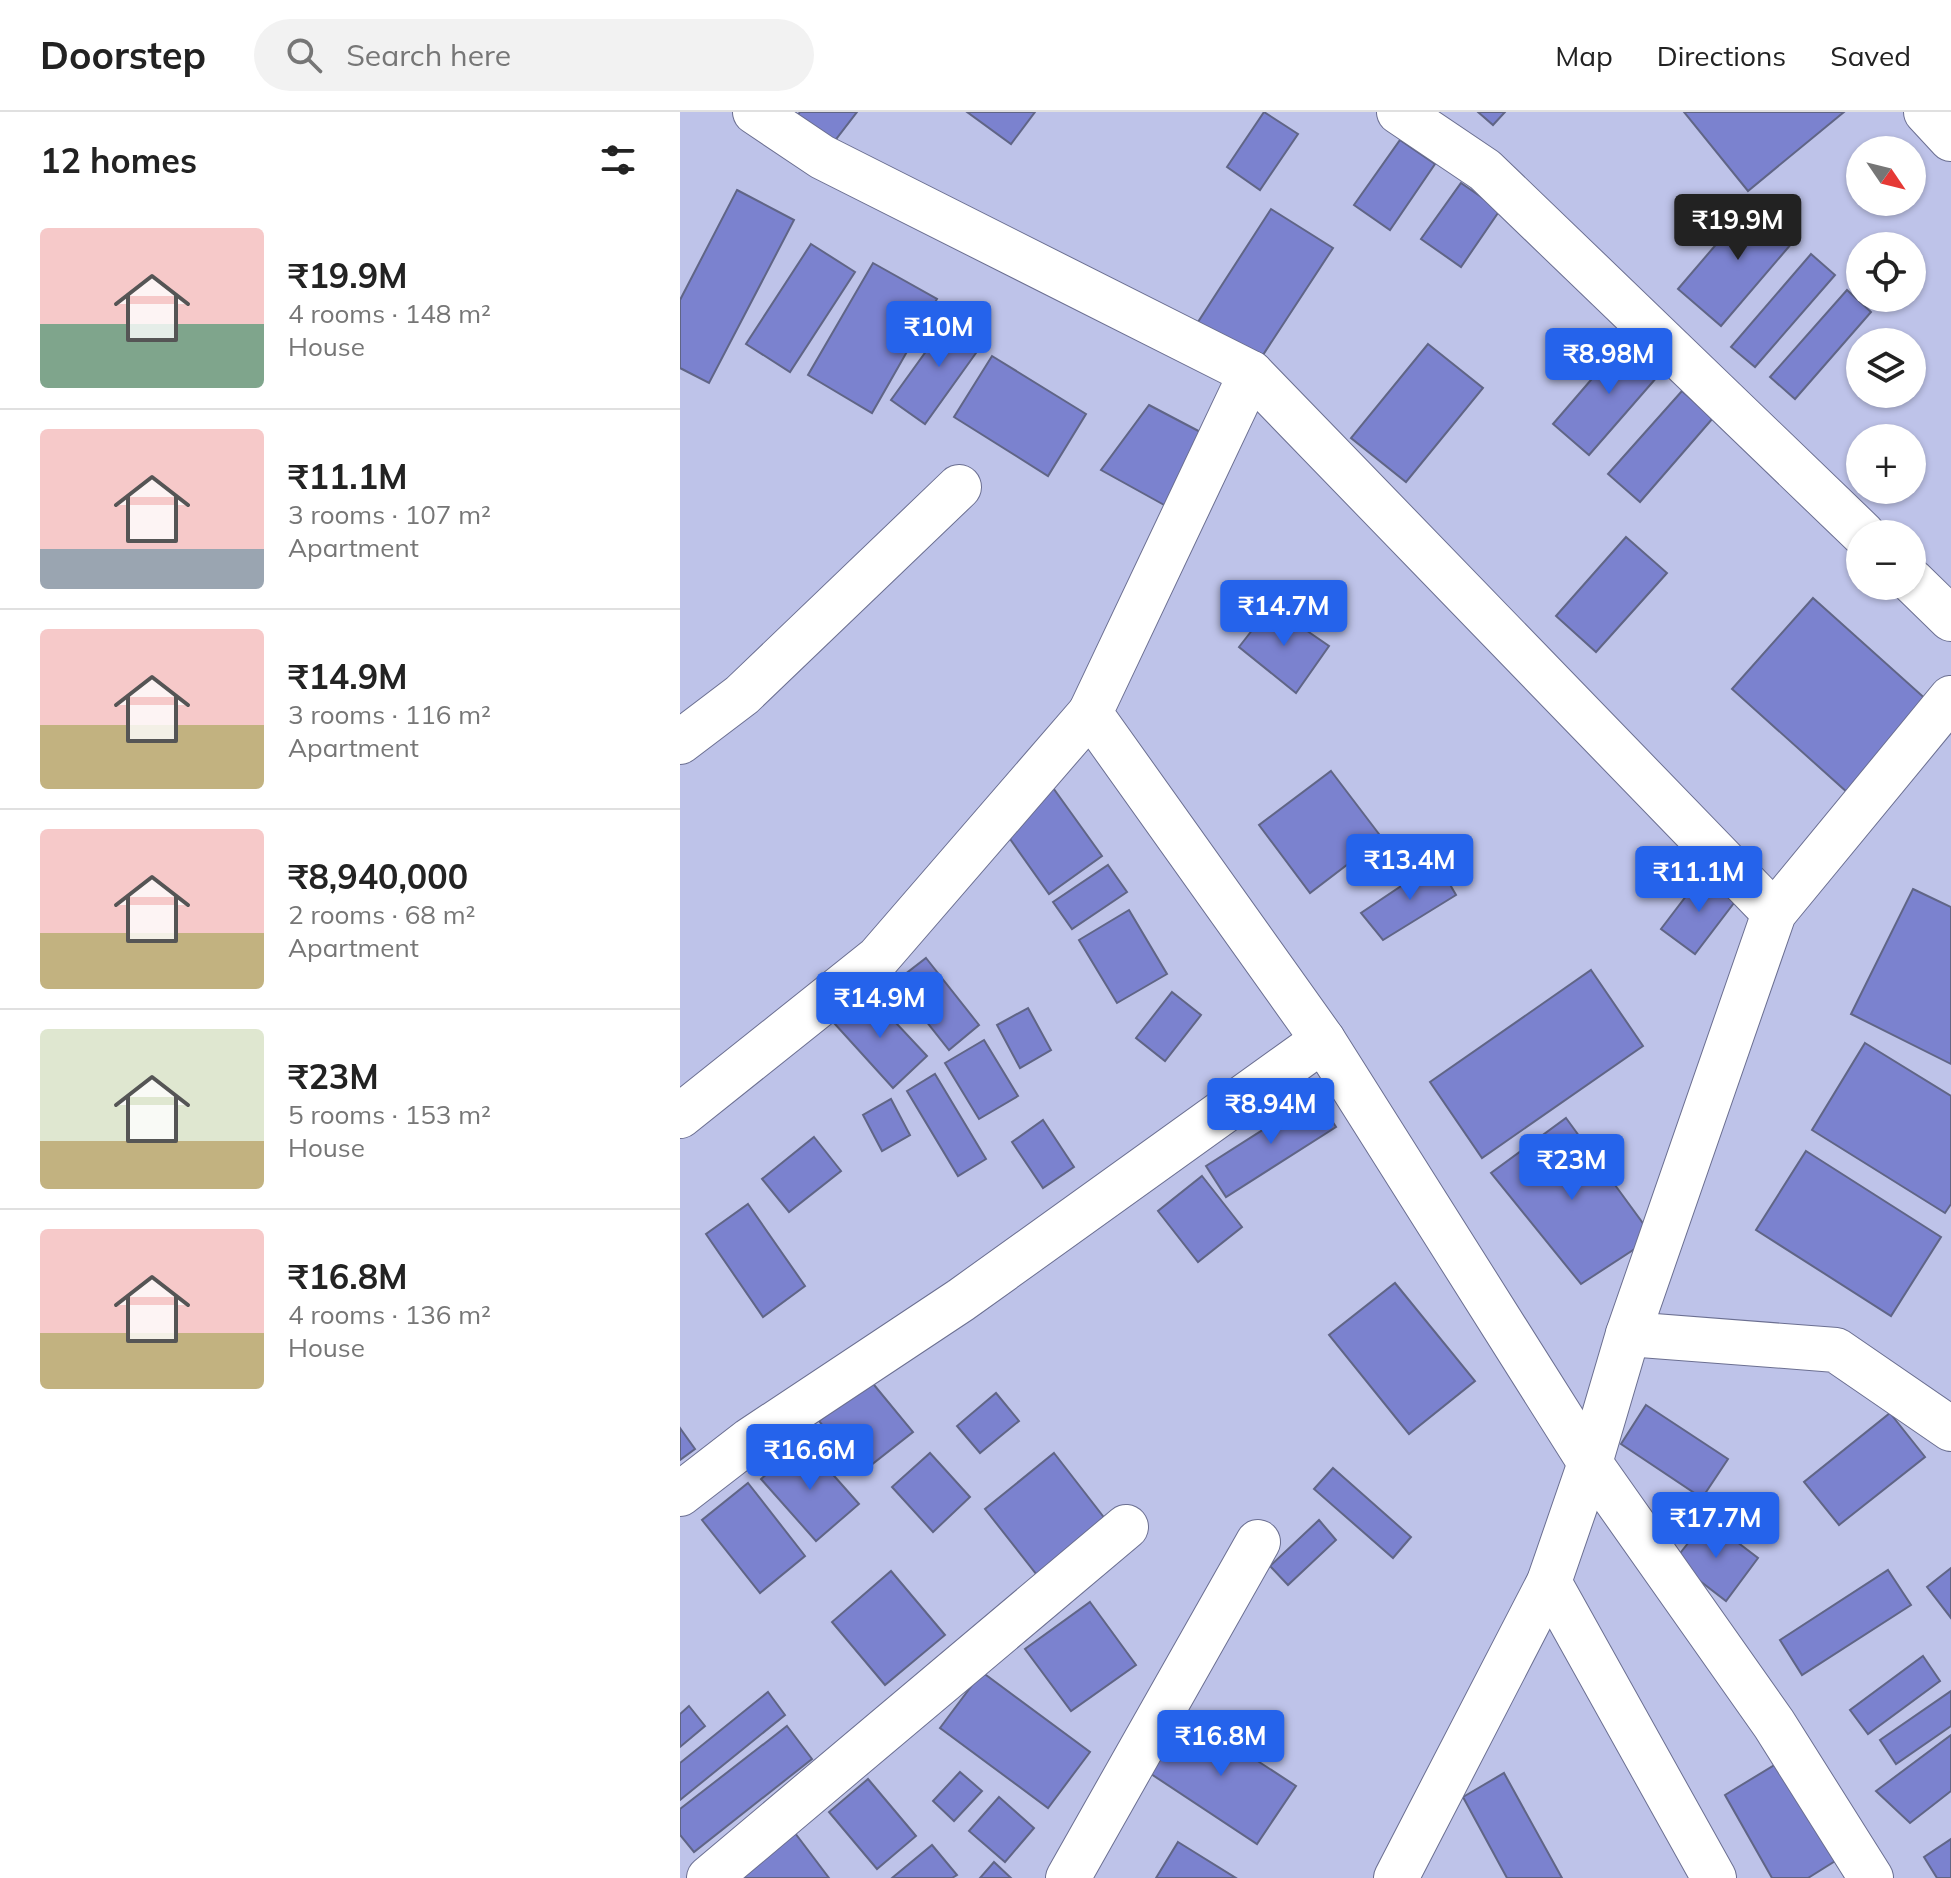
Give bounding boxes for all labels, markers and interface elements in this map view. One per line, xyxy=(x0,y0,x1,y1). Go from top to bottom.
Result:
search box xyxy=(254,19,814,91)
text: Doorstep xyxy=(40,31,206,79)
icon: search xyxy=(282,33,326,77)
text: Search here xyxy=(346,36,511,74)
text: Map xyxy=(1555,38,1613,73)
text: Directions xyxy=(1657,38,1786,73)
text: Saved xyxy=(1830,38,1911,73)
north arrow xyxy=(1846,136,1926,216)
map controls xyxy=(1846,136,1926,600)
icon: filters xyxy=(596,138,640,182)
text: 12 homes xyxy=(40,139,197,182)
pin: ₹19.9M xyxy=(1673,194,1803,262)
text: ₹19.9M xyxy=(1692,203,1784,236)
button: locate xyxy=(1846,232,1926,312)
text: ₹19.9M xyxy=(288,254,408,297)
icon: home xyxy=(104,260,200,356)
text: 4 rooms · 148 m² xyxy=(288,297,491,330)
pin: ₹10M xyxy=(892,301,986,369)
text: ₹10M xyxy=(904,310,974,343)
pin: ₹8.98M xyxy=(1544,328,1674,396)
button: layers xyxy=(1846,328,1926,408)
text: House xyxy=(288,330,365,363)
text: ₹8.98M xyxy=(1563,337,1655,370)
button: + xyxy=(1846,424,1926,504)
text: ₹11.1M xyxy=(288,455,408,498)
icon: home xyxy=(104,461,200,557)
text: 3 rooms · 107 m² xyxy=(288,498,491,531)
button: − xyxy=(1846,520,1926,600)
text: Apartment xyxy=(288,531,419,564)
pin: ₹14.7M xyxy=(1219,580,1349,648)
text: ₹14.7M xyxy=(1238,589,1330,622)
text: ₹14.9M xyxy=(288,655,408,698)
icon: home xyxy=(104,661,200,757)
text: 3 rooms · 116 m² xyxy=(288,698,491,731)
text: Apartment xyxy=(288,731,419,764)
pin: ₹13.4M xyxy=(1345,834,1475,902)
text: ₹13.4M xyxy=(1364,843,1456,876)
pin: ₹11.1M xyxy=(1634,846,1764,914)
text: ₹8,940,000 xyxy=(288,855,468,898)
text: ₹11.1M xyxy=(1653,855,1745,888)
icon: home xyxy=(104,861,200,957)
text: 2 rooms · 68 m² xyxy=(288,898,475,931)
text: Apartment xyxy=(288,931,419,964)
pin: ₹14.9M xyxy=(815,972,945,1040)
text: ₹14.9M xyxy=(834,981,926,1014)
text: ₹23M xyxy=(288,1055,379,1098)
icon: home xyxy=(104,1061,200,1157)
pin: ₹8.94M xyxy=(1206,1078,1336,1146)
text: ₹8.94M xyxy=(1225,1087,1317,1120)
text: 5 rooms · 153 m² xyxy=(288,1098,491,1131)
text: House xyxy=(288,1131,365,1164)
pin: ₹23M xyxy=(1525,1134,1619,1202)
text: ₹23M xyxy=(1537,1143,1607,1176)
text: ₹16.8M xyxy=(288,1255,408,1298)
icon: home xyxy=(104,1261,200,1357)
text: 4 rooms · 136 m² xyxy=(288,1298,491,1331)
text: House xyxy=(288,1331,365,1364)
pin: ₹16.6M xyxy=(745,1424,875,1492)
text: ₹16.6M xyxy=(764,1433,856,1466)
pin: ₹17.7M xyxy=(1651,1492,1781,1560)
text: ₹17.7M xyxy=(1670,1501,1762,1534)
pin: ₹16.8M xyxy=(1156,1710,1286,1778)
text: ₹16.8M xyxy=(1175,1719,1267,1752)

